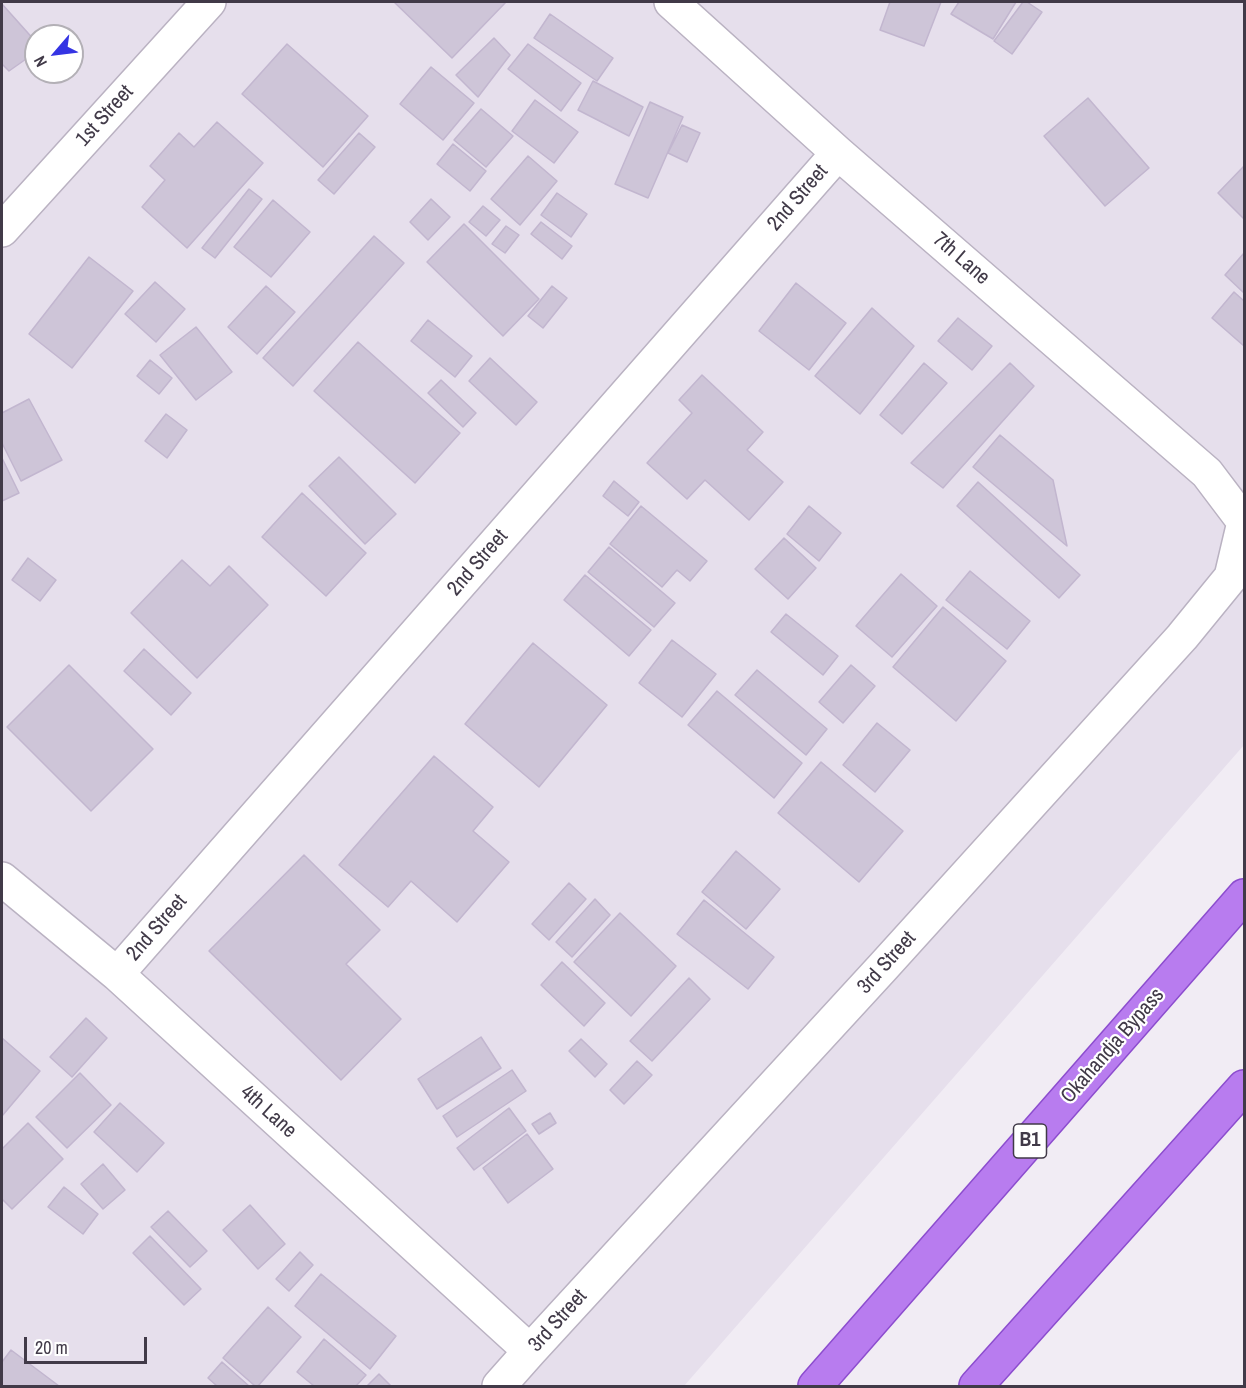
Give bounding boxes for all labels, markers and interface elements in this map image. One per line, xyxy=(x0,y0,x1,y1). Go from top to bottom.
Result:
north arrow xyxy=(24,24,84,84)
text: N xyxy=(28,52,52,71)
street label: 1st Street xyxy=(71,80,139,152)
street label: 2nd Street xyxy=(762,160,834,236)
street label: 7th Lane xyxy=(927,228,995,290)
street label: 2nd Street xyxy=(442,525,514,601)
street label: 2nd Street xyxy=(121,890,193,966)
street label: 3rd Street xyxy=(852,926,922,1000)
street label: Okahandja Bypass xyxy=(1056,983,1170,1109)
street label: 4th Lane xyxy=(235,1080,301,1144)
road number: B1 xyxy=(1014,1124,1046,1158)
street label: 3rd Street xyxy=(523,1284,593,1358)
scale bar xyxy=(27,1325,150,1363)
text: 20 m xyxy=(35,1335,68,1360)

